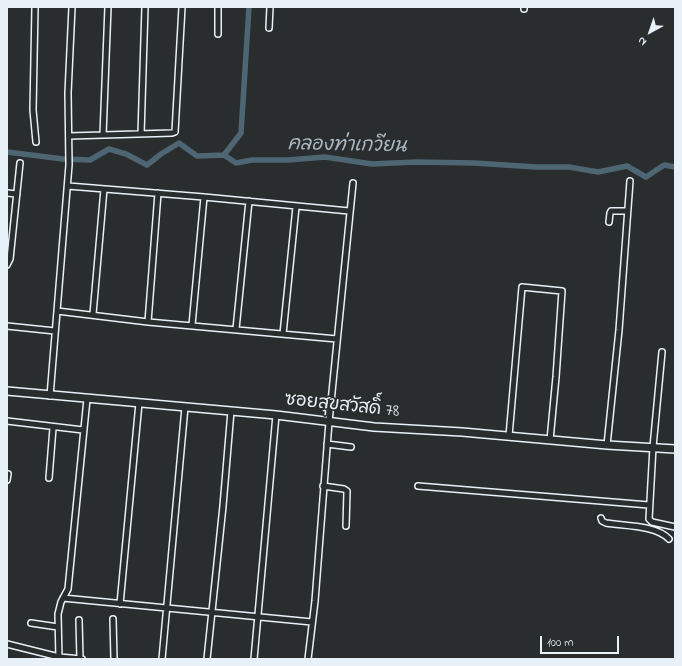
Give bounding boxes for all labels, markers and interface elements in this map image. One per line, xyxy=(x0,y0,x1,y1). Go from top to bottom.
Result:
north arrow xyxy=(630,12,670,52)
text: N xyxy=(634,33,650,50)
water label: คลองท่าเกวียน xyxy=(287,135,407,159)
street label: ซอยสุขสวัสดิ์ 78 xyxy=(284,390,400,424)
scale bar xyxy=(542,628,621,654)
text: 100 m xyxy=(547,634,574,652)

